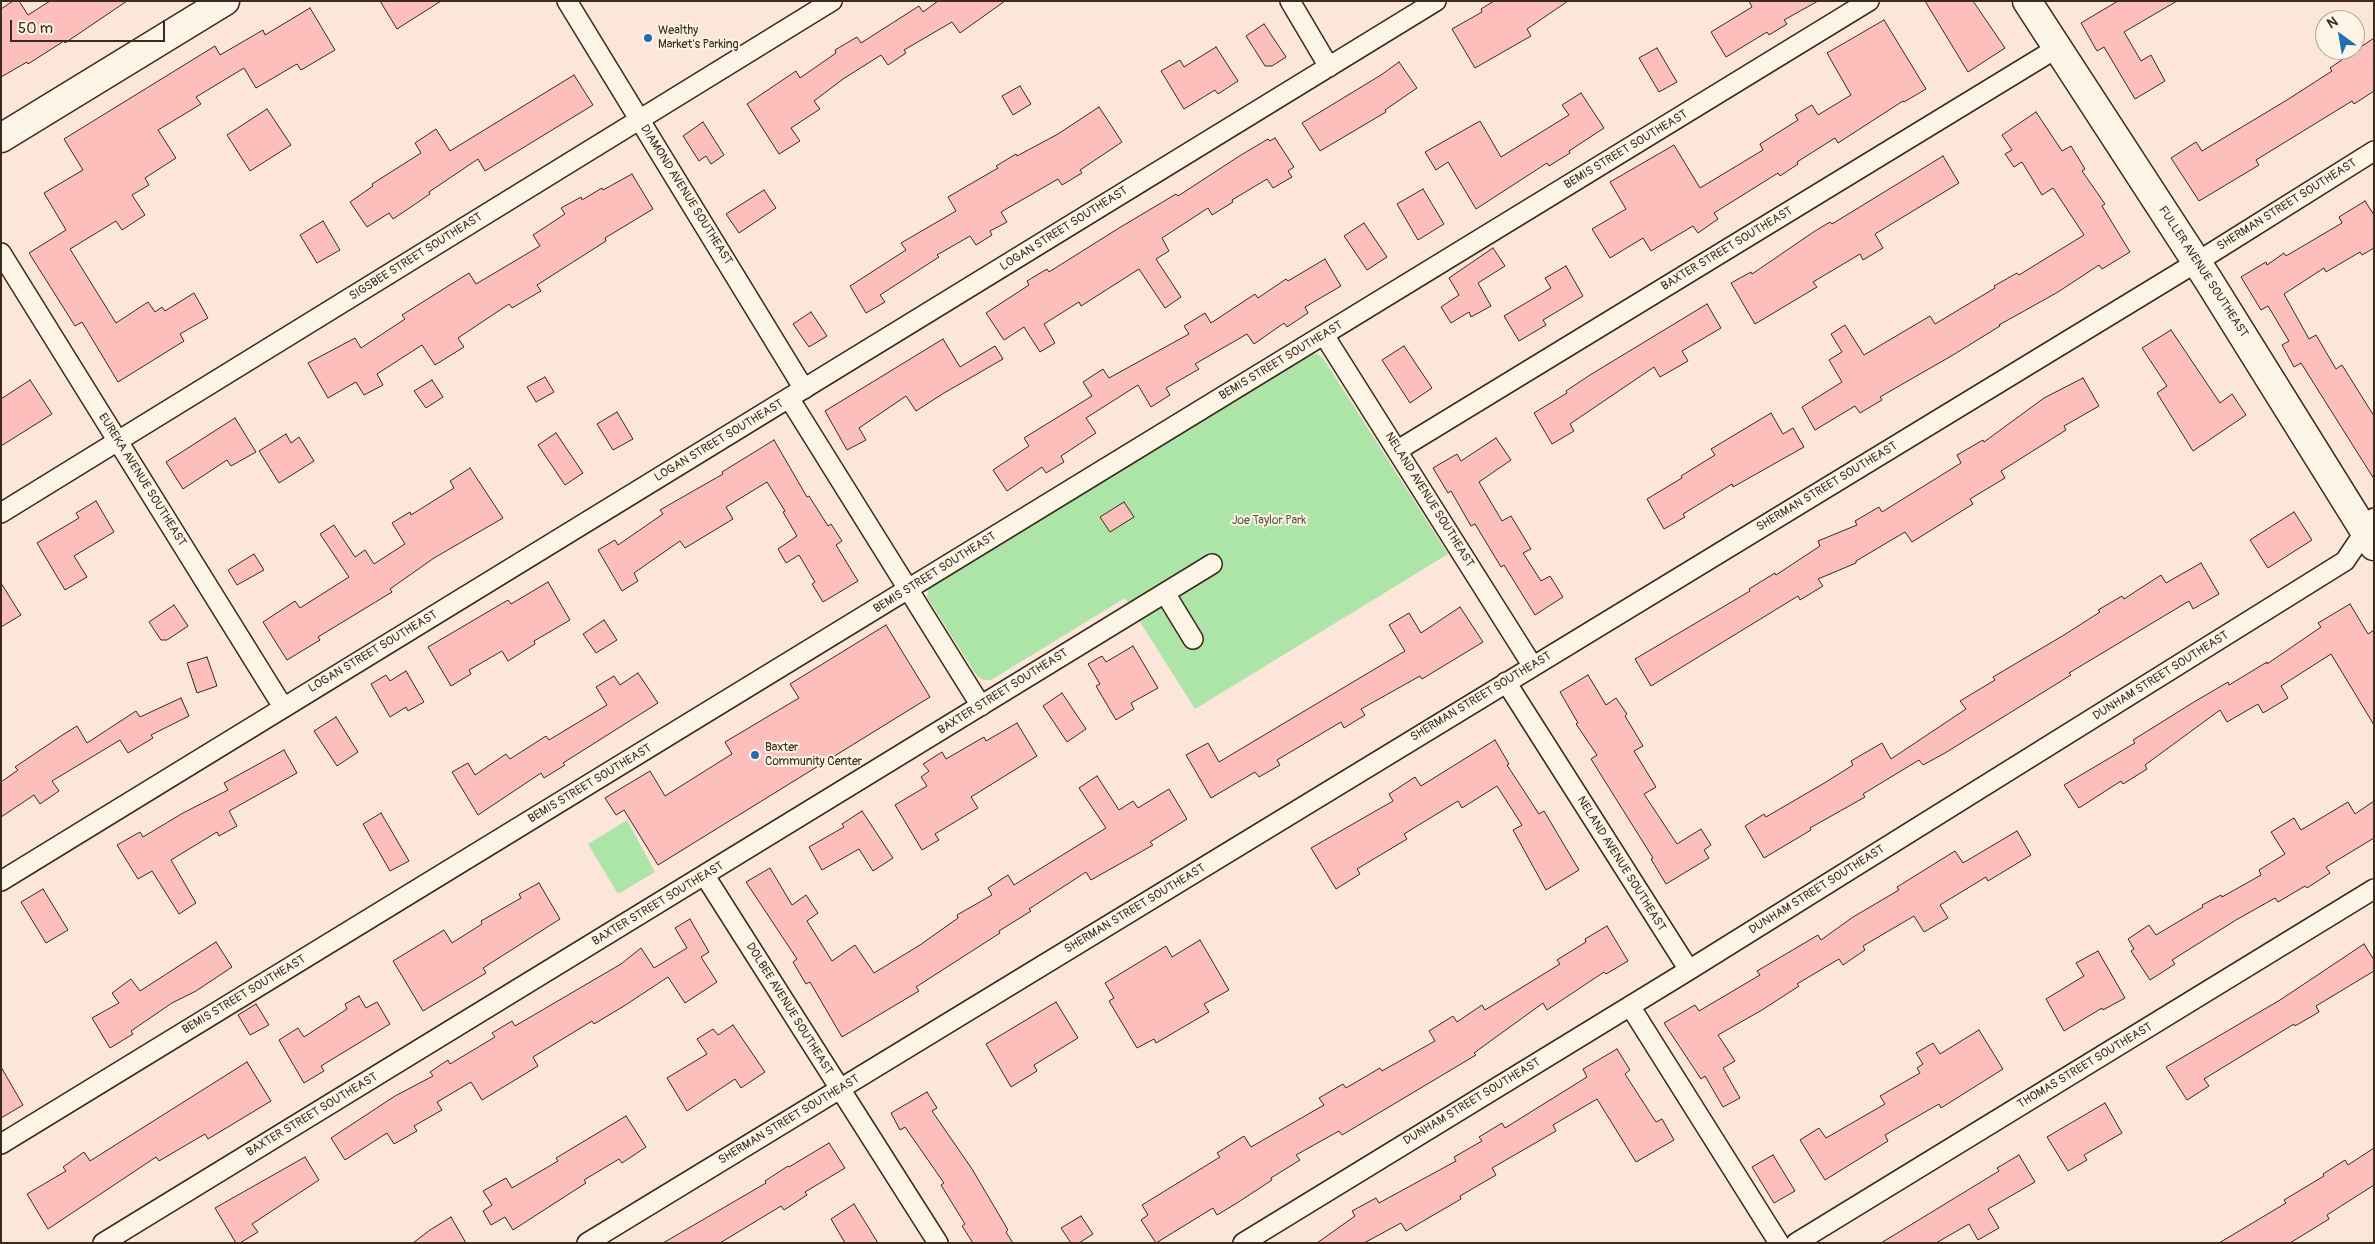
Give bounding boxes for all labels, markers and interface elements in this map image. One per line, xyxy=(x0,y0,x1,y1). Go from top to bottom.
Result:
scale bar xyxy=(12,10,168,42)
north arrow xyxy=(2315,10,2365,60)
text: N xyxy=(2324,13,2341,32)
text: 50 m xyxy=(18,19,53,38)
place label: Wealthy Market's Parking xyxy=(658,24,738,52)
marker: Wealthy Market's Parking xyxy=(642,32,654,44)
street label: BEMIS STREET SOUTHEAST xyxy=(1562,107,1690,193)
street label: DIAMOND AVENUE SOUTHEAST xyxy=(637,122,735,268)
street label: SHERMAN STREET SOUTHEAST xyxy=(2215,156,2359,254)
street label: LOGAN STREET SOUTHEAST xyxy=(998,184,1130,274)
street label: BAXTER STREET SOUTHEAST xyxy=(1659,204,1795,294)
street label: FULLER AVENUE SOUTHEAST xyxy=(2155,204,2251,340)
street label: SIGSBEE STREET SOUTHEAST xyxy=(347,210,485,304)
street label: BEMIS STREET SOUTHEAST xyxy=(1217,318,1345,404)
street label: LOGAN STREET SOUTHEAST xyxy=(652,397,786,485)
street label: EUREKA AVENUE SOUTHEAST xyxy=(95,411,189,549)
street label: NELAND AVENUE SOUTHEAST xyxy=(1381,430,1477,570)
street label: SHERMAN STREET SOUTHEAST xyxy=(1754,439,1900,535)
park label: Joe Taylor Park xyxy=(1232,514,1306,528)
street label: BEMIS STREET SOUTHEAST xyxy=(871,529,999,617)
street label: LOGAN STREET SOUTHEAST xyxy=(306,608,440,696)
street label: DUNHAM STREET SOUTHEAST xyxy=(2091,628,2231,724)
street label: BAXTER STREET SOUTHEAST xyxy=(935,646,1071,738)
street label: SHERMAN STREET SOUTHEAST xyxy=(1408,649,1554,745)
street label: BEMIS STREET SOUTHEAST xyxy=(526,741,654,827)
place label: Baxter Community Center xyxy=(765,741,862,769)
marker: Baxter Community Center xyxy=(749,749,761,761)
street label: NELAND AVENUE SOUTHEAST xyxy=(1573,794,1669,934)
street label: DUNHAM STREET SOUTHEAST xyxy=(1747,842,1887,938)
street label: BAXTER STREET SOUTHEAST xyxy=(590,859,726,949)
street label: SHERMAN STREET SOUTHEAST xyxy=(1062,861,1208,957)
street label: DOLBEE AVENUE SOUTHEAST xyxy=(742,940,836,1078)
street label: BEMIS STREET SOUTHEAST xyxy=(180,952,308,1038)
street label: THOMAS STREET SOUTHEAST xyxy=(2015,1020,2155,1112)
street label: DUNHAM STREET SOUTHEAST xyxy=(1401,1055,1543,1149)
street label: BAXTER STREET SOUTHEAST xyxy=(244,1070,380,1160)
street label: SHERMAN STREET SOUTHEAST xyxy=(716,1072,862,1168)

